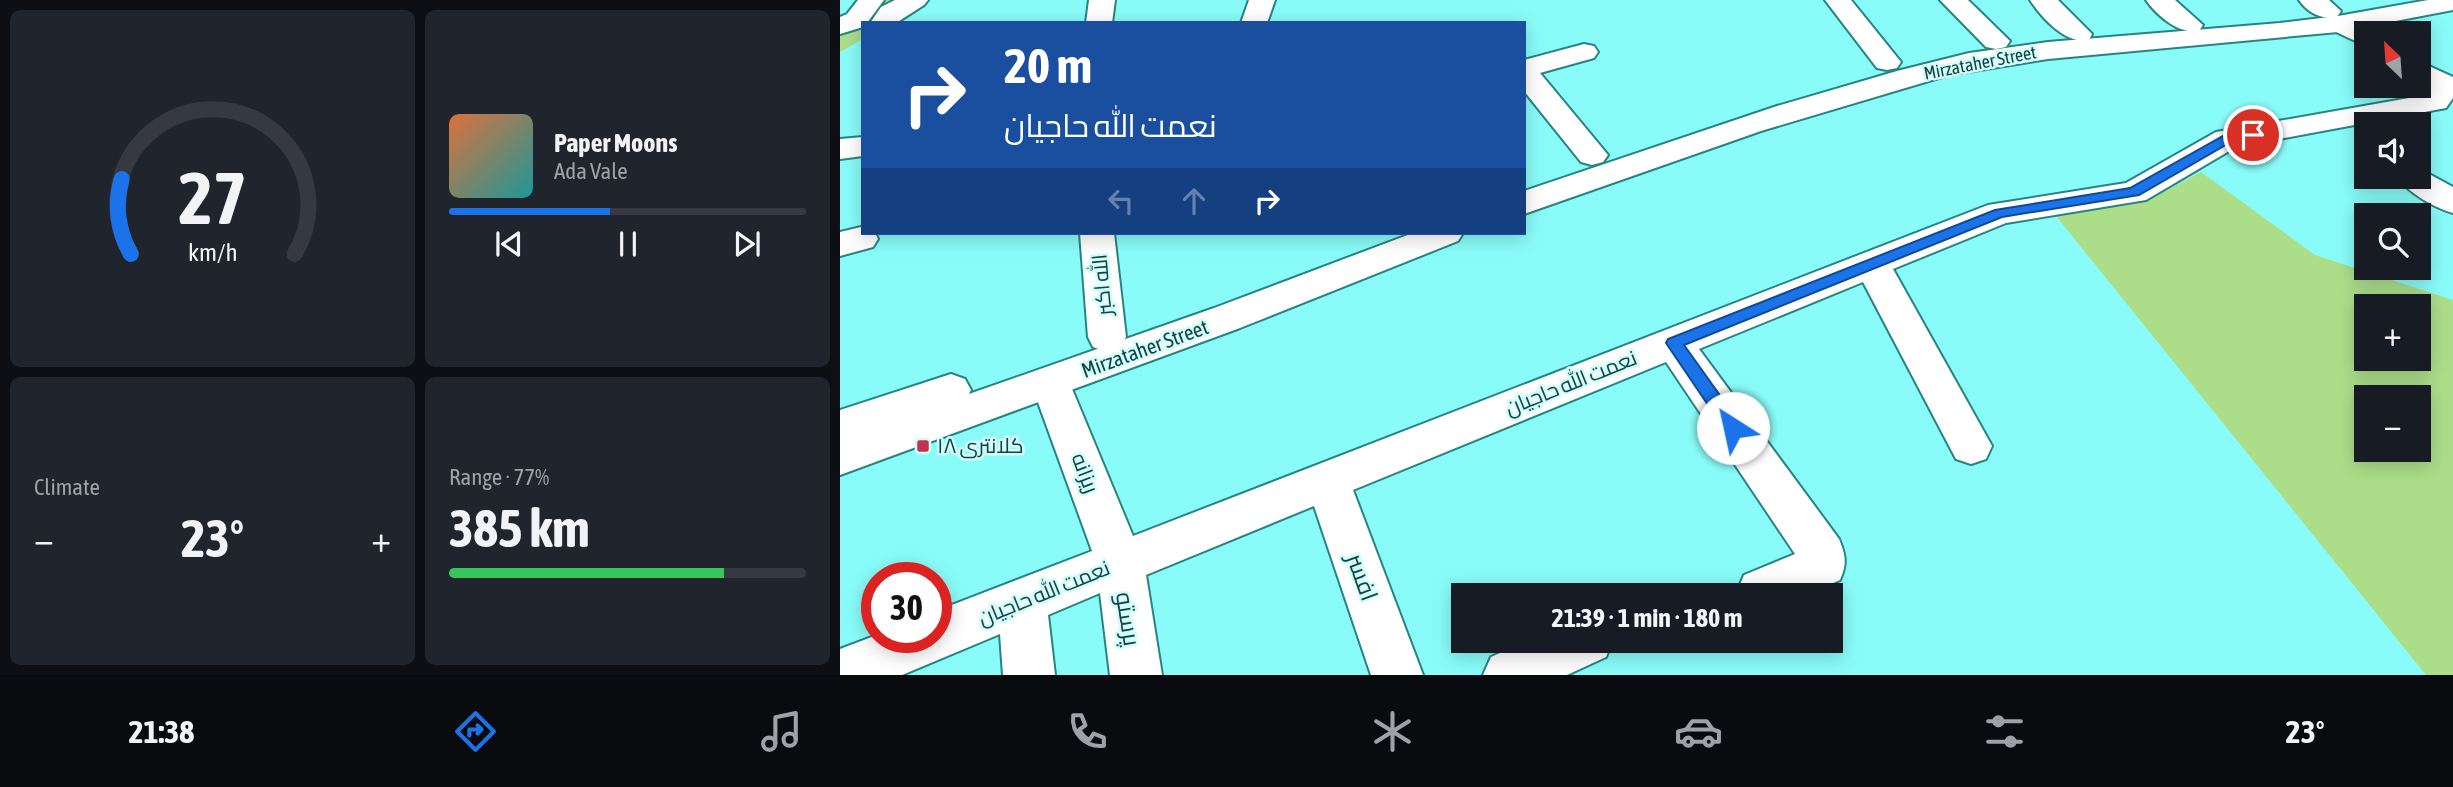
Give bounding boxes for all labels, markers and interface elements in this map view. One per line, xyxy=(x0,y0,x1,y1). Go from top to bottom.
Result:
north arrow xyxy=(2354,21,2431,98)
map controls xyxy=(2354,21,2431,462)
text: 20 m xyxy=(1004,37,1092,93)
street label: Mirzataher Street xyxy=(1922,41,2038,84)
icon: right xyxy=(889,49,980,140)
pin xyxy=(2223,105,2283,165)
text: نعمت الله حاجیان xyxy=(1004,107,1217,144)
button: sound xyxy=(2354,112,2431,189)
icon: arrive xyxy=(2234,116,2272,154)
text: Paper Moons xyxy=(554,128,677,158)
text: 27 xyxy=(178,157,247,240)
text: Ada Vale xyxy=(554,158,628,184)
icon: left xyxy=(1102,182,1140,220)
icon: ahead xyxy=(1175,182,1213,220)
icon: right xyxy=(1248,182,1286,220)
button: search xyxy=(2354,203,2431,280)
icon: previous xyxy=(490,225,528,263)
icon: pause xyxy=(609,225,647,263)
icon: next xyxy=(728,225,766,263)
text: km/h xyxy=(188,238,237,266)
street label: الله اکبر xyxy=(1085,253,1117,318)
button: + xyxy=(2354,294,2431,371)
street label: Mirzataher Street xyxy=(1078,314,1211,382)
street label: نعمت الله حاجیان xyxy=(1501,344,1641,421)
button: − xyxy=(2354,385,2431,462)
position arrow xyxy=(1696,391,1770,465)
place label: کلانتری ۱۸ xyxy=(937,433,1024,459)
marker: کلانتری ۱۸ xyxy=(915,438,931,454)
street label: ریزانه xyxy=(1066,449,1104,496)
text: Range · 77% xyxy=(449,464,549,490)
text: Climate xyxy=(34,474,100,500)
text: 385 km xyxy=(449,498,590,558)
text: 23° xyxy=(181,508,244,568)
text: − xyxy=(34,517,54,560)
text: + xyxy=(371,517,391,560)
street label: افسر xyxy=(1341,548,1383,604)
street label: نعمت الله حاجیان xyxy=(974,554,1114,631)
speed limit sign: 30 xyxy=(861,562,952,653)
street label: پرستو xyxy=(1108,590,1146,649)
text: 21:39 · 1 min · 180 m xyxy=(1552,603,1742,633)
icon: directions xyxy=(451,707,500,756)
icon: music xyxy=(757,707,806,756)
icon: phone xyxy=(1063,707,1112,756)
icon: climate xyxy=(1368,707,1417,756)
icon: car xyxy=(1674,707,1723,756)
icon: filters xyxy=(1980,707,2029,756)
text: 21:38 xyxy=(128,713,194,750)
text: 23° xyxy=(2286,713,2325,750)

